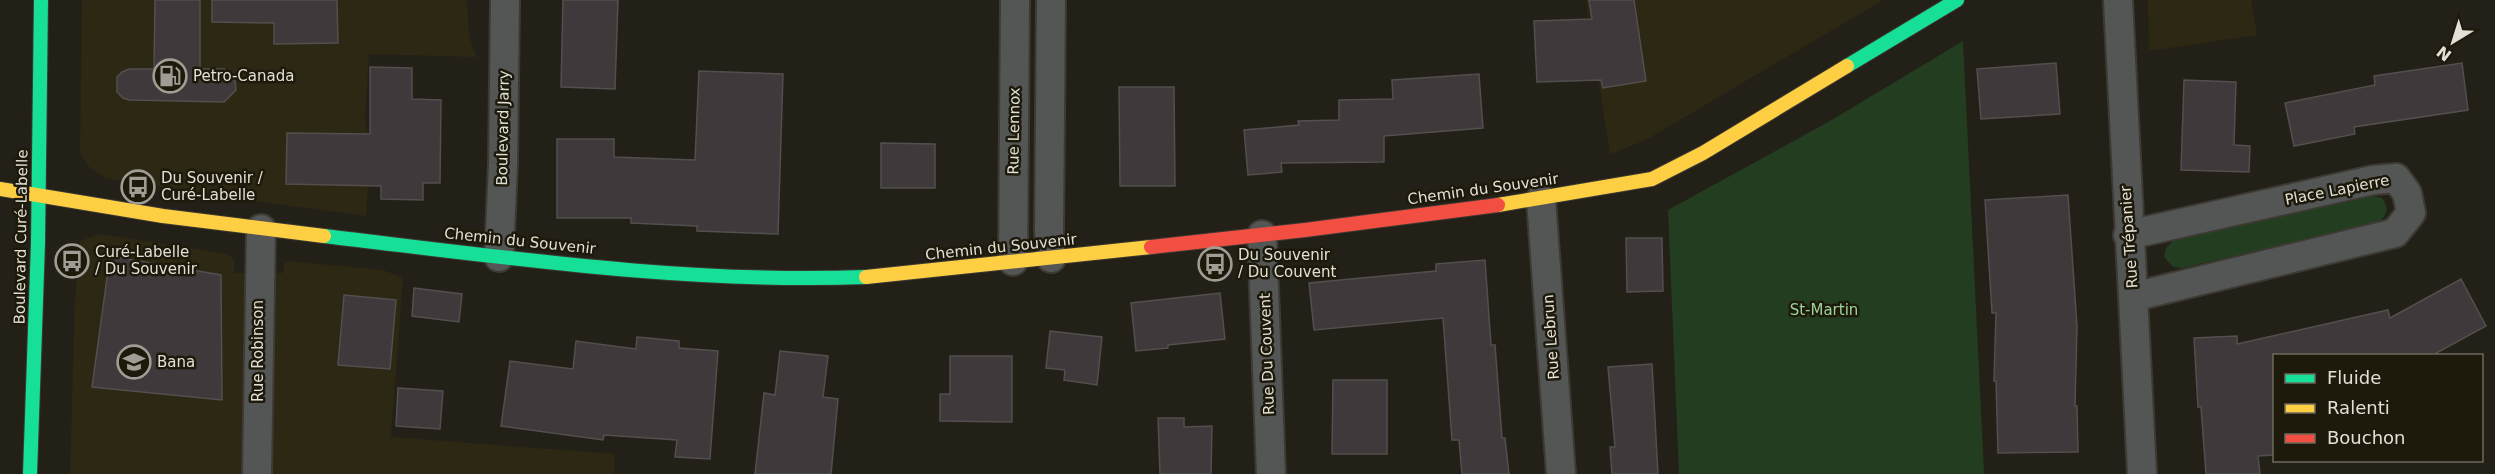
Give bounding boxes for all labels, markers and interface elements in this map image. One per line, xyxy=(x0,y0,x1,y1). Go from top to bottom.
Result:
north arrow xyxy=(2423,12,2483,72)
text: N xyxy=(2433,42,2455,65)
fuel station icon: Petro-Canada xyxy=(152,58,188,94)
place label: Petro-Canada xyxy=(193,67,294,85)
street label: Boulevard Jarry xyxy=(493,70,513,186)
street label: Rue Lennox xyxy=(1004,87,1024,175)
street label: Boulevard Curé-Labelle xyxy=(10,149,32,325)
bus stop icon: Du Souvenir / Curé-Labelle xyxy=(120,169,156,205)
place label: Du Souvenir / Curé-Labelle xyxy=(161,169,264,204)
street label: Chemin du Souvenir xyxy=(1406,169,1560,209)
street label: Place Lapierre xyxy=(2283,171,2391,209)
street label: Rue Trépanier xyxy=(2116,184,2142,289)
street label: Chemin du Souvenir xyxy=(443,224,597,258)
street label: Chemin du Souvenir xyxy=(924,230,1078,264)
bus stop icon: Curé-Labelle / Du Souvenir xyxy=(54,243,90,279)
place label: Curé-Labelle / Du Souvenir xyxy=(95,243,198,278)
bus stop icon: Du Souvenir / Du Couvent xyxy=(1197,246,1233,282)
place label: Du Souvenir / Du Couvent xyxy=(1238,246,1336,281)
street label: Rue Du Couvent xyxy=(1256,293,1278,415)
street label: Rue Lebrun xyxy=(1539,294,1563,380)
street label: Rue Robinson xyxy=(249,300,267,402)
park label: St-Martin xyxy=(1790,301,1858,319)
school or university icon: Bana xyxy=(116,344,152,380)
place label: Bana xyxy=(157,353,195,371)
legend xyxy=(2273,354,2483,462)
text: Fluide xyxy=(2327,367,2381,388)
text: Ralenti xyxy=(2327,397,2390,418)
text: Bouchon xyxy=(2327,427,2406,448)

